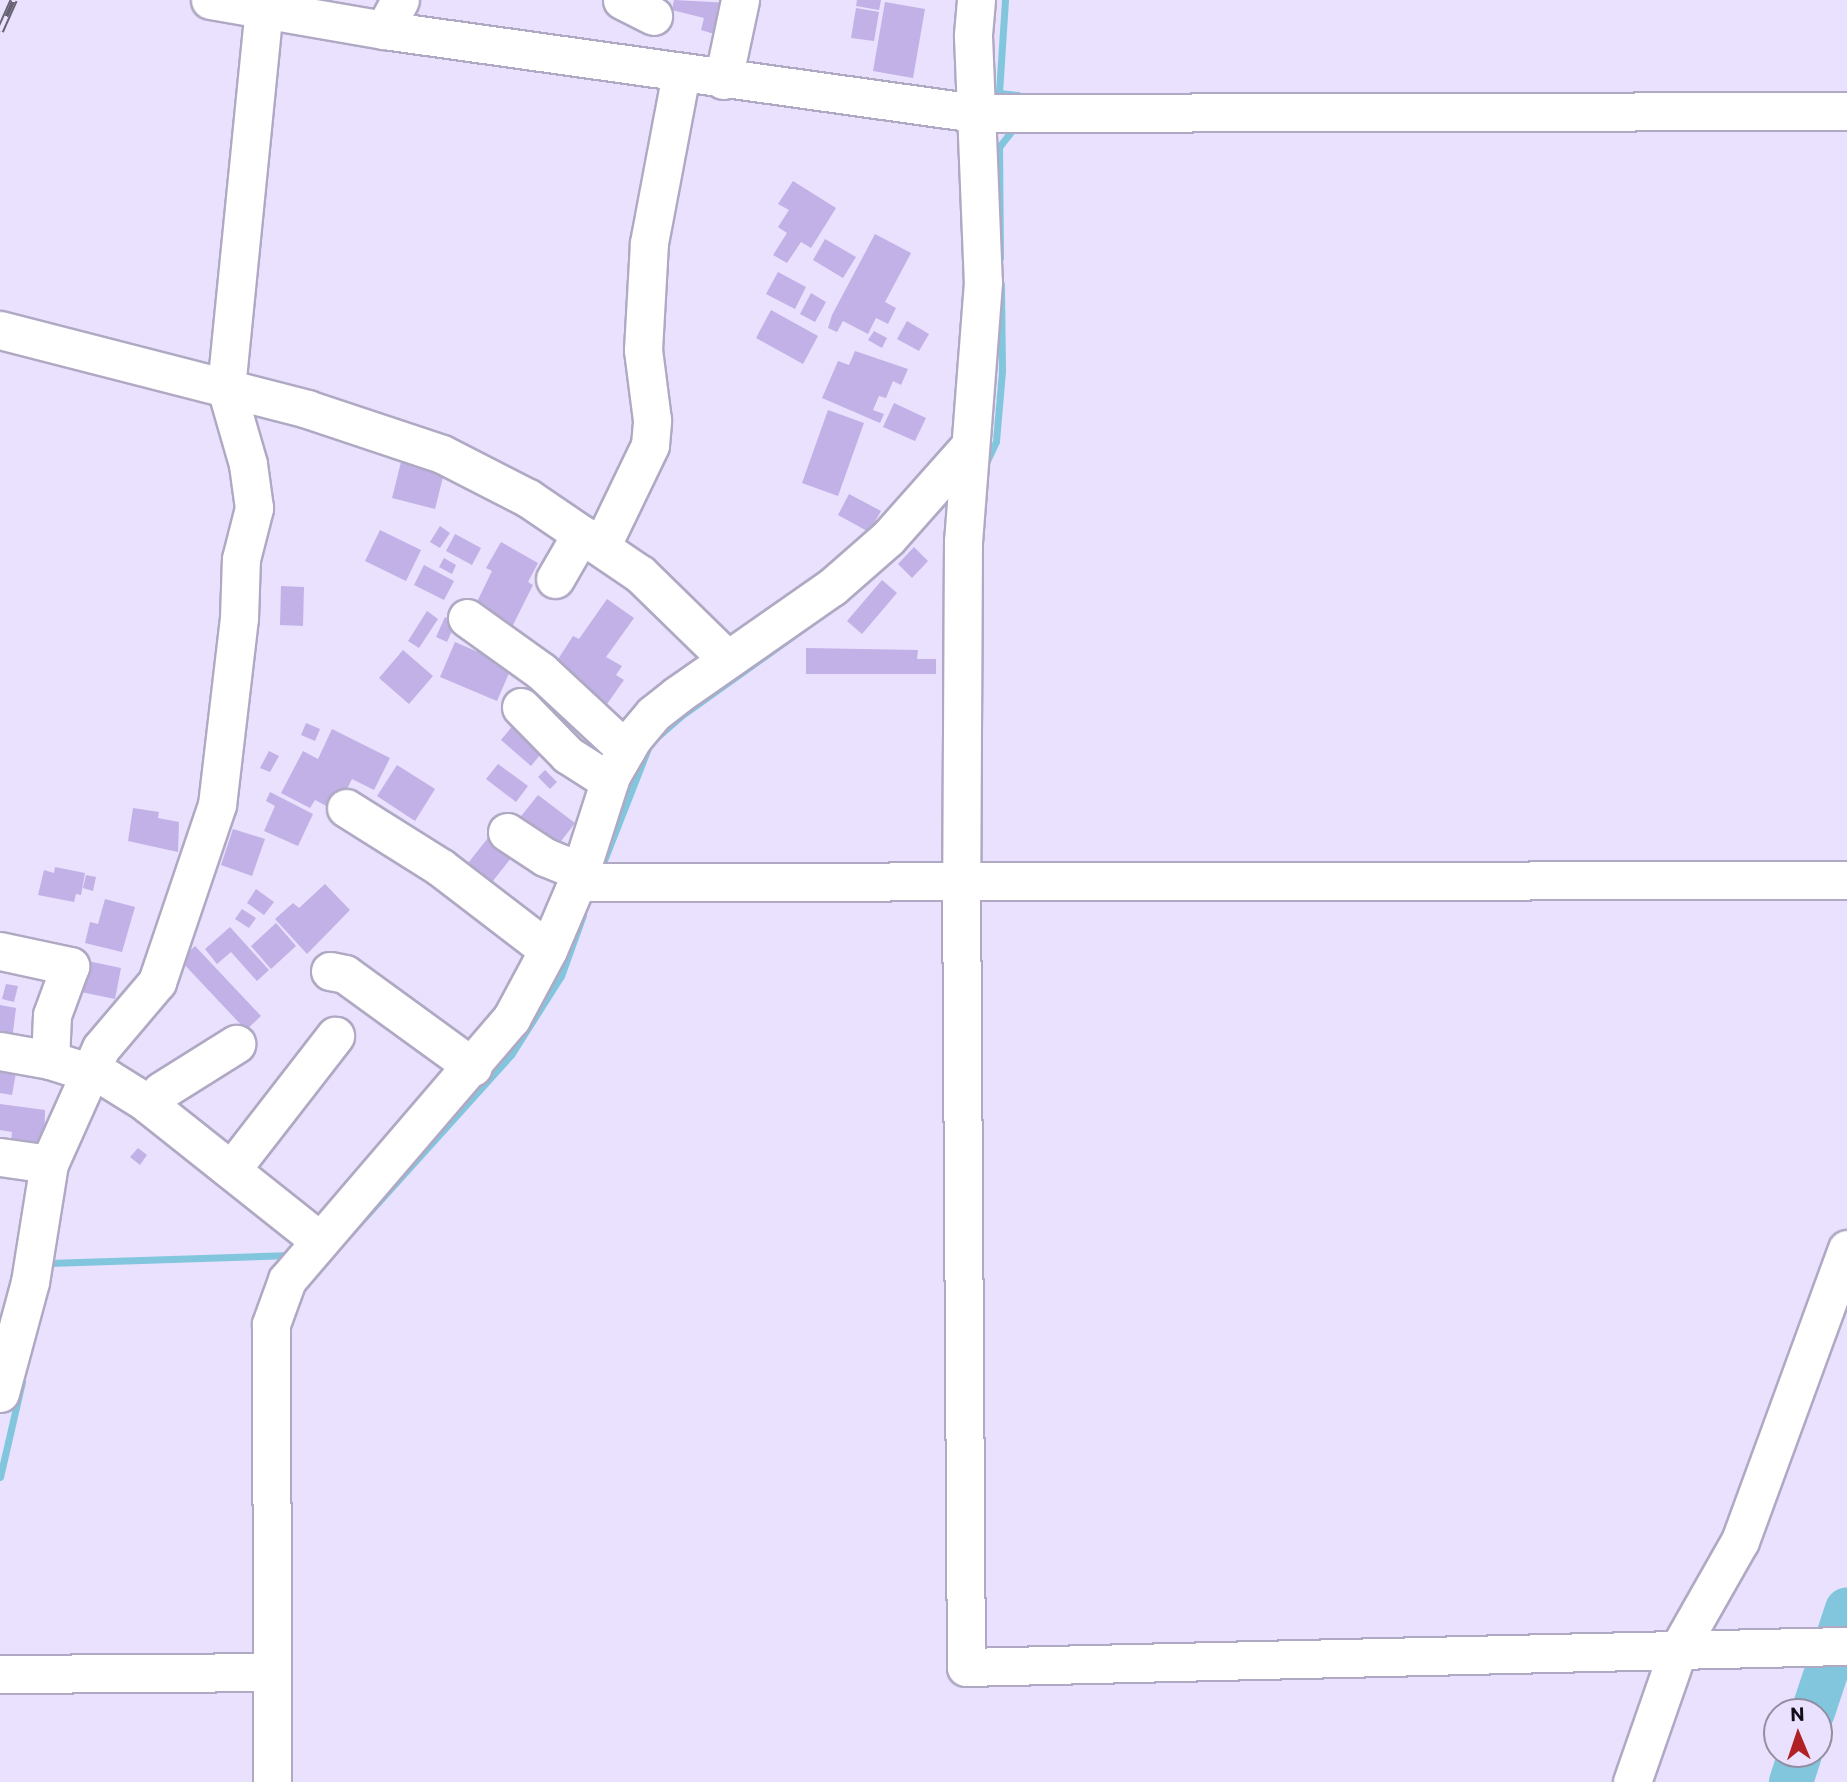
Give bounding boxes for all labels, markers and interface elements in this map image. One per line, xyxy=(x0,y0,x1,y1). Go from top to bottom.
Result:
north arrow xyxy=(1763,1698,1833,1768)
text: N xyxy=(1790,1702,1805,1725)

